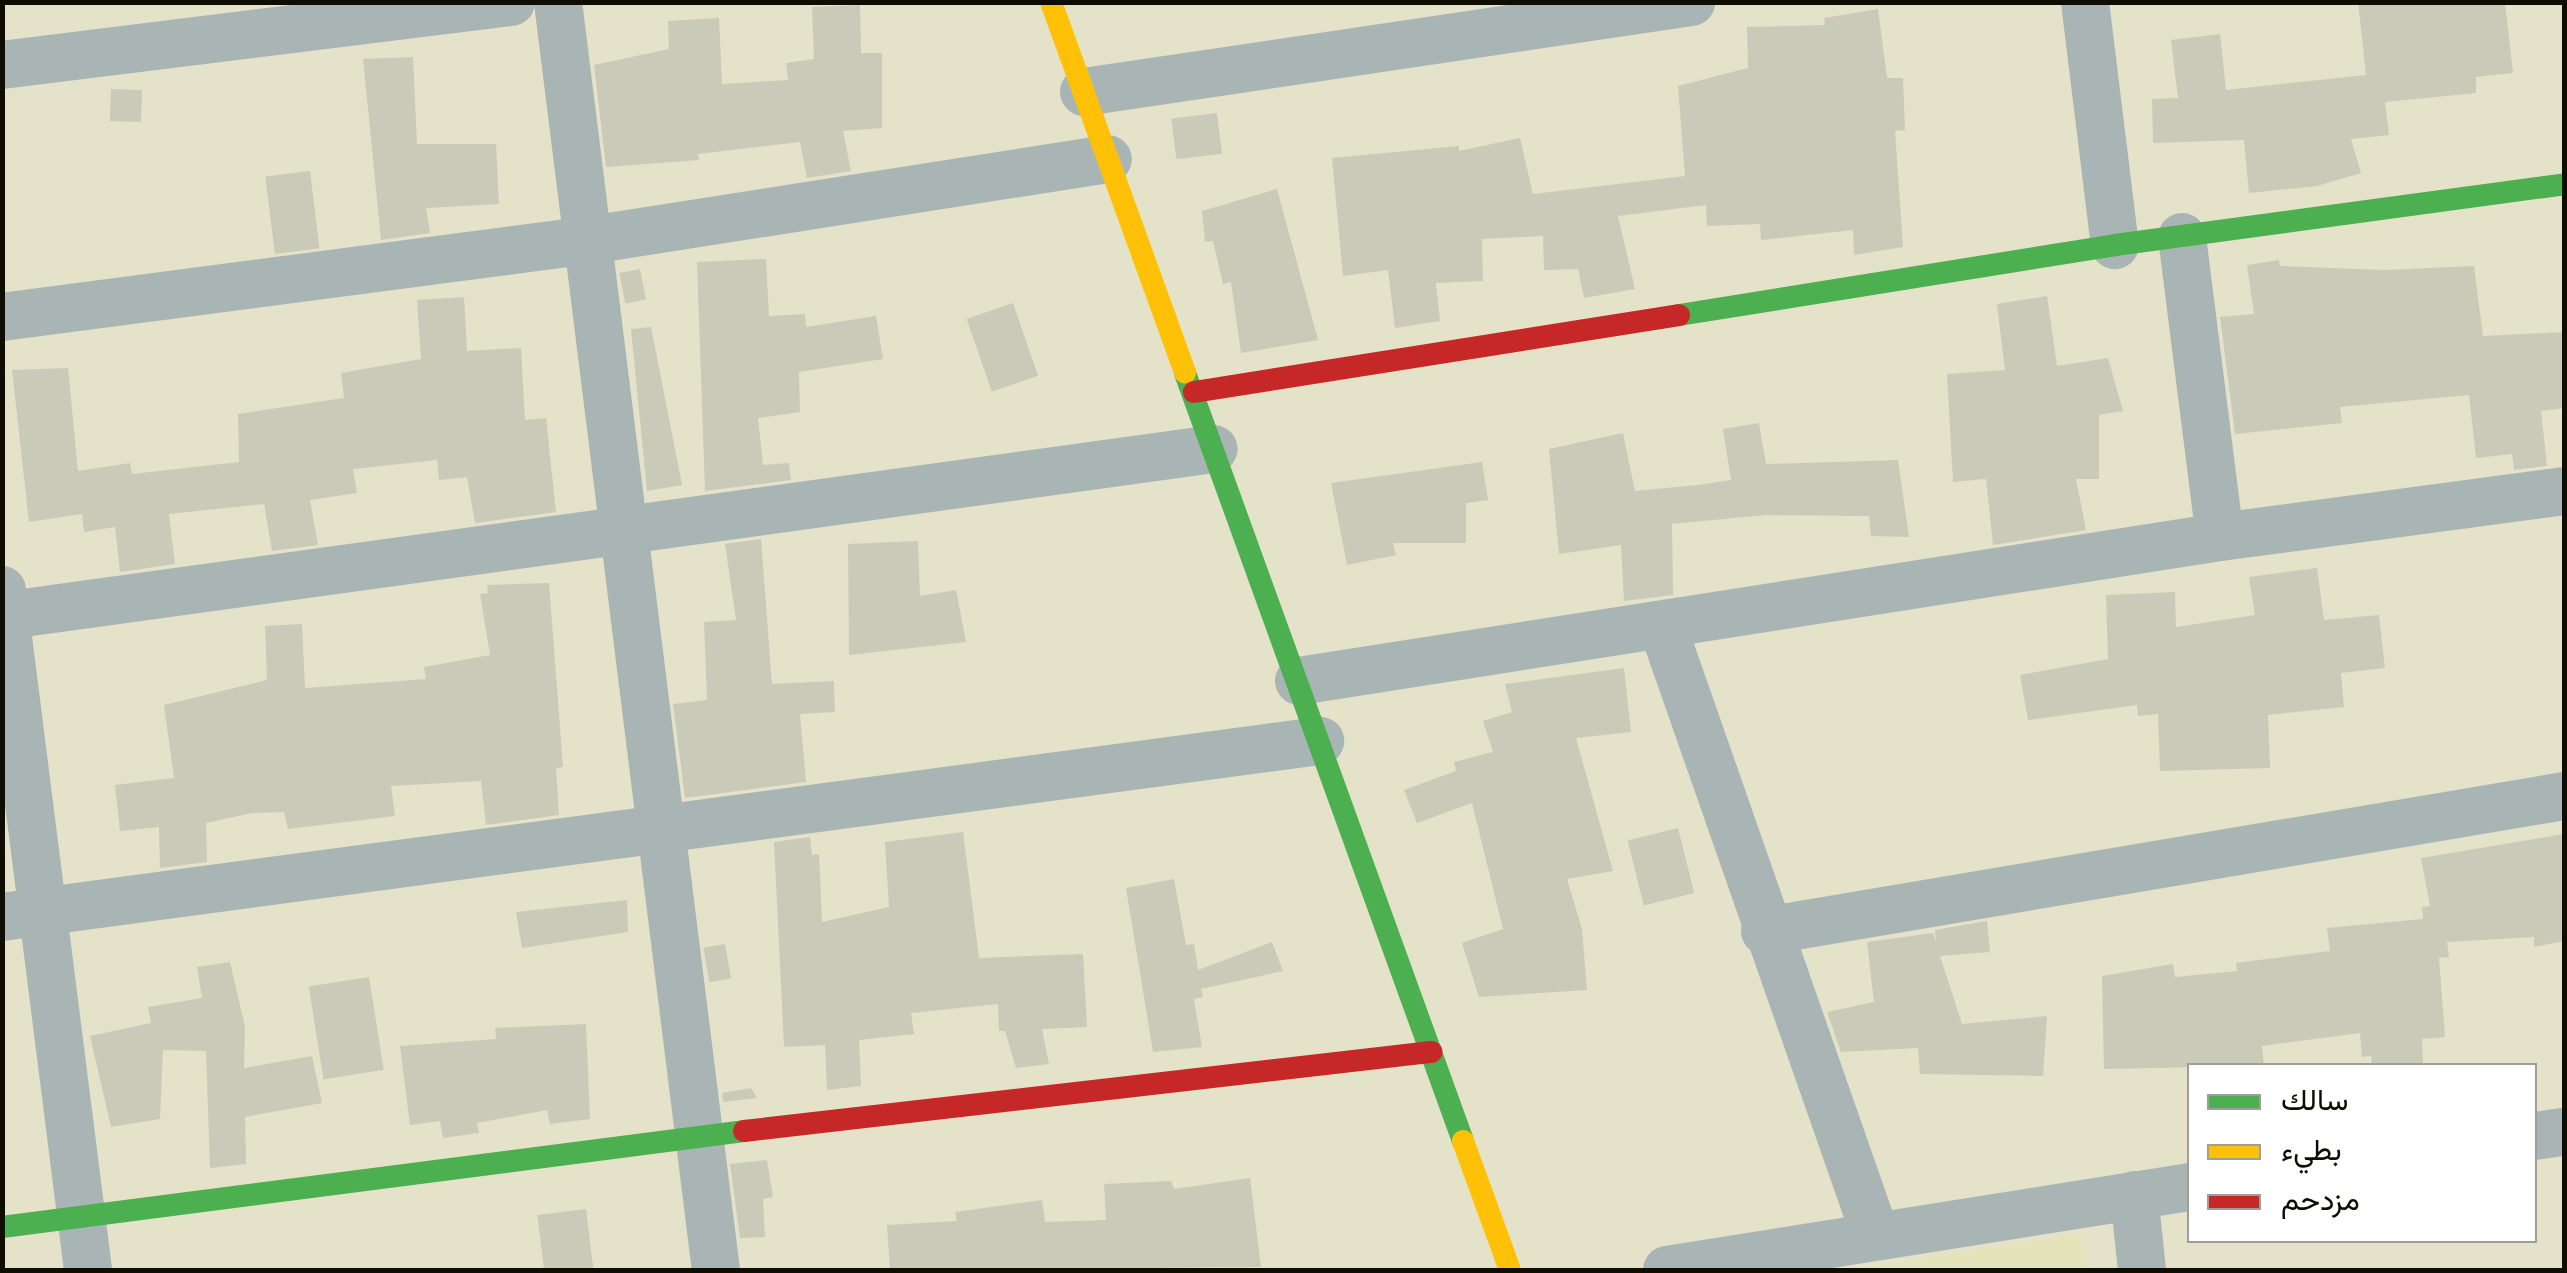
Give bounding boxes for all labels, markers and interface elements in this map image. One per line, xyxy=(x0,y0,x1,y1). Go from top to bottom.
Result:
legend xyxy=(2187,1063,2537,1243)
text: سالك xyxy=(2281,1083,2348,1119)
text: بطيء xyxy=(2281,1133,2342,1169)
text: مزدحم xyxy=(2281,1183,2360,1219)

